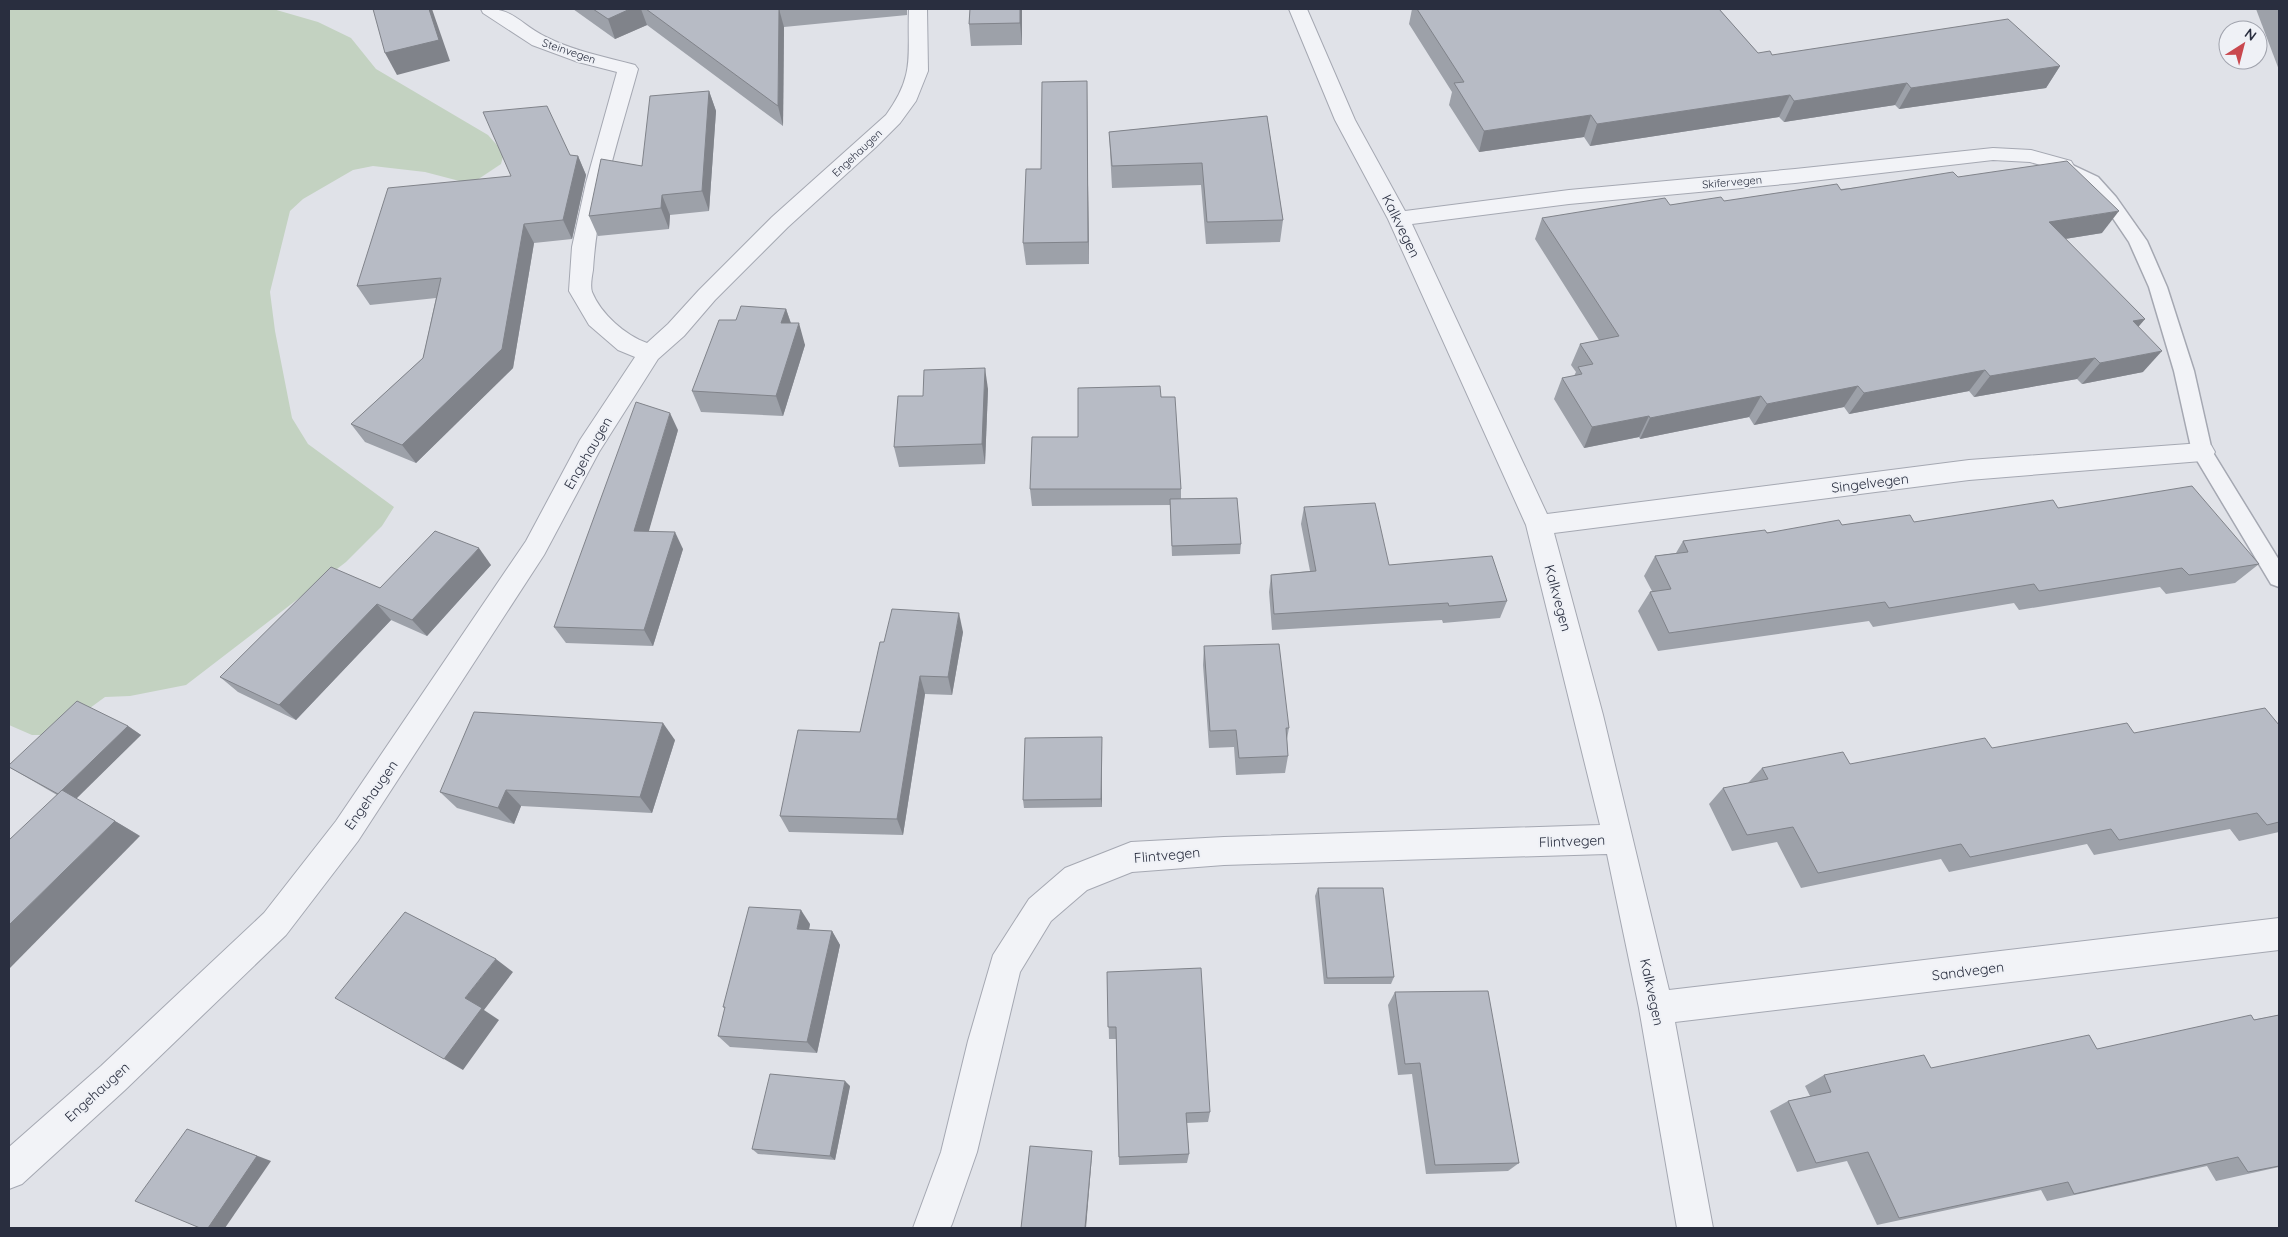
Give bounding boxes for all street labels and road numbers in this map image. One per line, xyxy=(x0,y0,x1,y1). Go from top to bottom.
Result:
street label: Steinvegen xyxy=(540,35,598,67)
street label: Engehaugen xyxy=(829,126,885,180)
street label: Skifervegen xyxy=(1701,172,1763,192)
street label: Kalkvegen xyxy=(1378,191,1424,261)
street label: Engehaugen xyxy=(560,413,616,493)
street label: Singelvegen xyxy=(1830,469,1910,497)
street label: Kalkvegen xyxy=(1540,563,1576,633)
street label: Engehaugen xyxy=(340,757,402,833)
street label: Flintvegen xyxy=(1538,831,1606,851)
street label: Flintvegen xyxy=(1133,843,1201,867)
street label: Kalkvegen xyxy=(1636,957,1668,1027)
street label: Sandvegen xyxy=(1931,958,2005,984)
street label: Engehaugen xyxy=(61,1058,133,1126)

